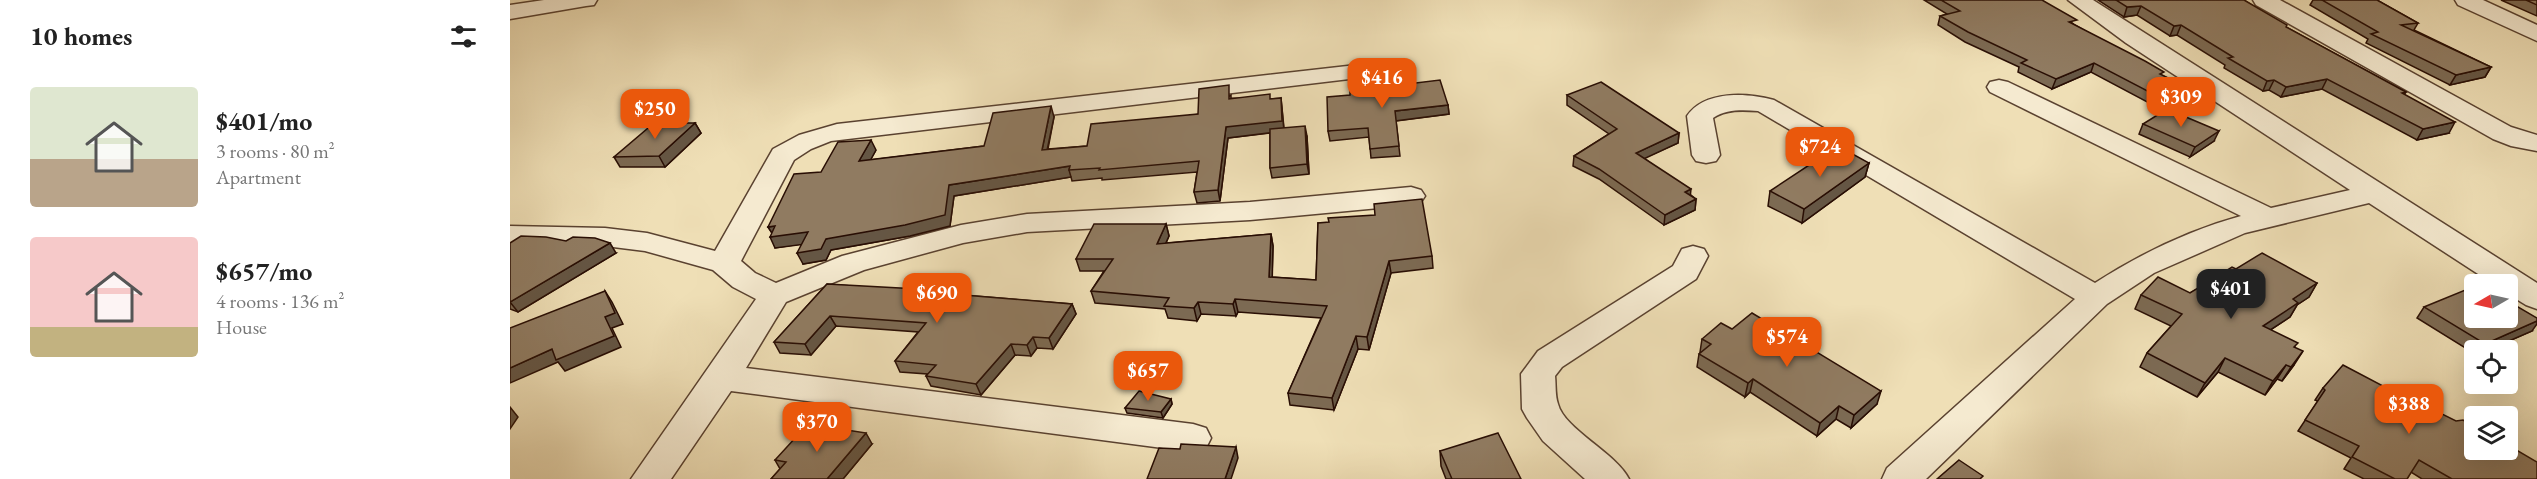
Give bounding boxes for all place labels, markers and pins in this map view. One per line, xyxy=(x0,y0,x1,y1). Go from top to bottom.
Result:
pin: $416 xyxy=(1346,58,1418,109)
pin: $309 xyxy=(2145,77,2217,128)
pin: $250 xyxy=(619,89,691,140)
pin: $724 xyxy=(1784,127,1856,178)
pin: $401 xyxy=(2195,269,2267,320)
pin: $690 xyxy=(901,273,973,324)
pin: $574 xyxy=(1751,317,1823,368)
pin: $657 xyxy=(1112,351,1184,402)
pin: $388 xyxy=(2373,384,2445,435)
pin: $370 xyxy=(781,402,853,453)

